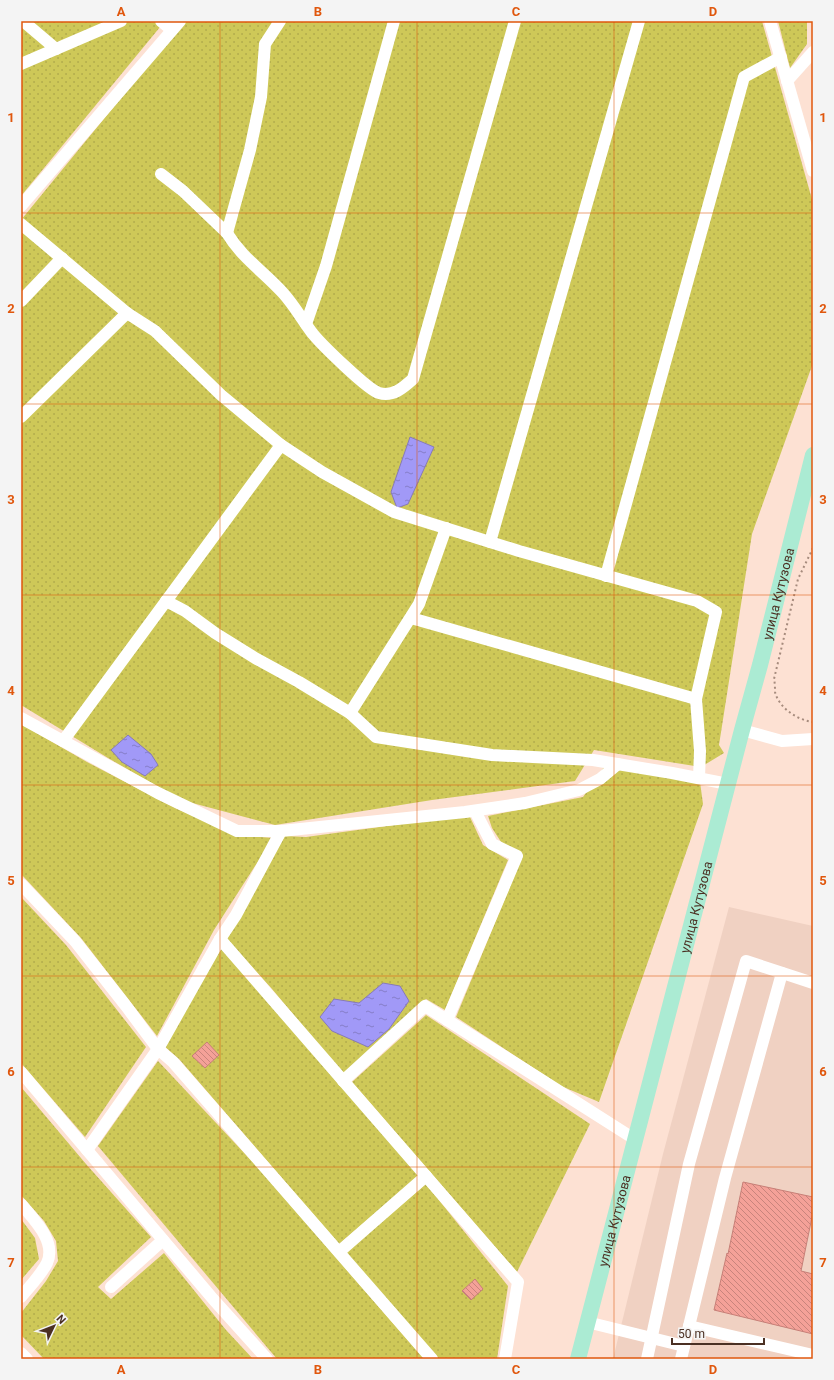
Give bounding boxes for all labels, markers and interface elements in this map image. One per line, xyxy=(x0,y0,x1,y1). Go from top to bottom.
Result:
text: A xyxy=(117,4,126,19)
text: B xyxy=(314,4,322,19)
text: C xyxy=(512,4,521,19)
text: D xyxy=(709,4,717,19)
text: 1 xyxy=(7,110,15,125)
text: 1 xyxy=(819,110,827,125)
text: 2 xyxy=(7,301,15,316)
text: 2 xyxy=(819,301,827,316)
text: 3 xyxy=(7,492,15,507)
text: 3 xyxy=(819,492,827,507)
street label: улица Кутузова xyxy=(759,546,797,641)
text: 4 xyxy=(7,683,15,698)
text: 4 xyxy=(819,683,827,698)
street label: улица Кутузова xyxy=(677,860,715,955)
text: 5 xyxy=(7,873,15,888)
text: 5 xyxy=(819,873,827,888)
text: 6 xyxy=(7,1064,15,1079)
text: 6 xyxy=(819,1064,827,1079)
street label: улица Кутузова xyxy=(595,1173,633,1268)
text: 7 xyxy=(7,1255,15,1270)
text: 7 xyxy=(819,1255,827,1270)
north arrow xyxy=(34,1306,74,1346)
text: N xyxy=(54,1312,69,1327)
scale bar xyxy=(672,1320,764,1346)
text: 50 m xyxy=(678,1327,705,1341)
text: A xyxy=(117,1362,126,1377)
text: B xyxy=(314,1362,322,1377)
text: C xyxy=(512,1362,521,1377)
text: D xyxy=(709,1362,717,1377)

